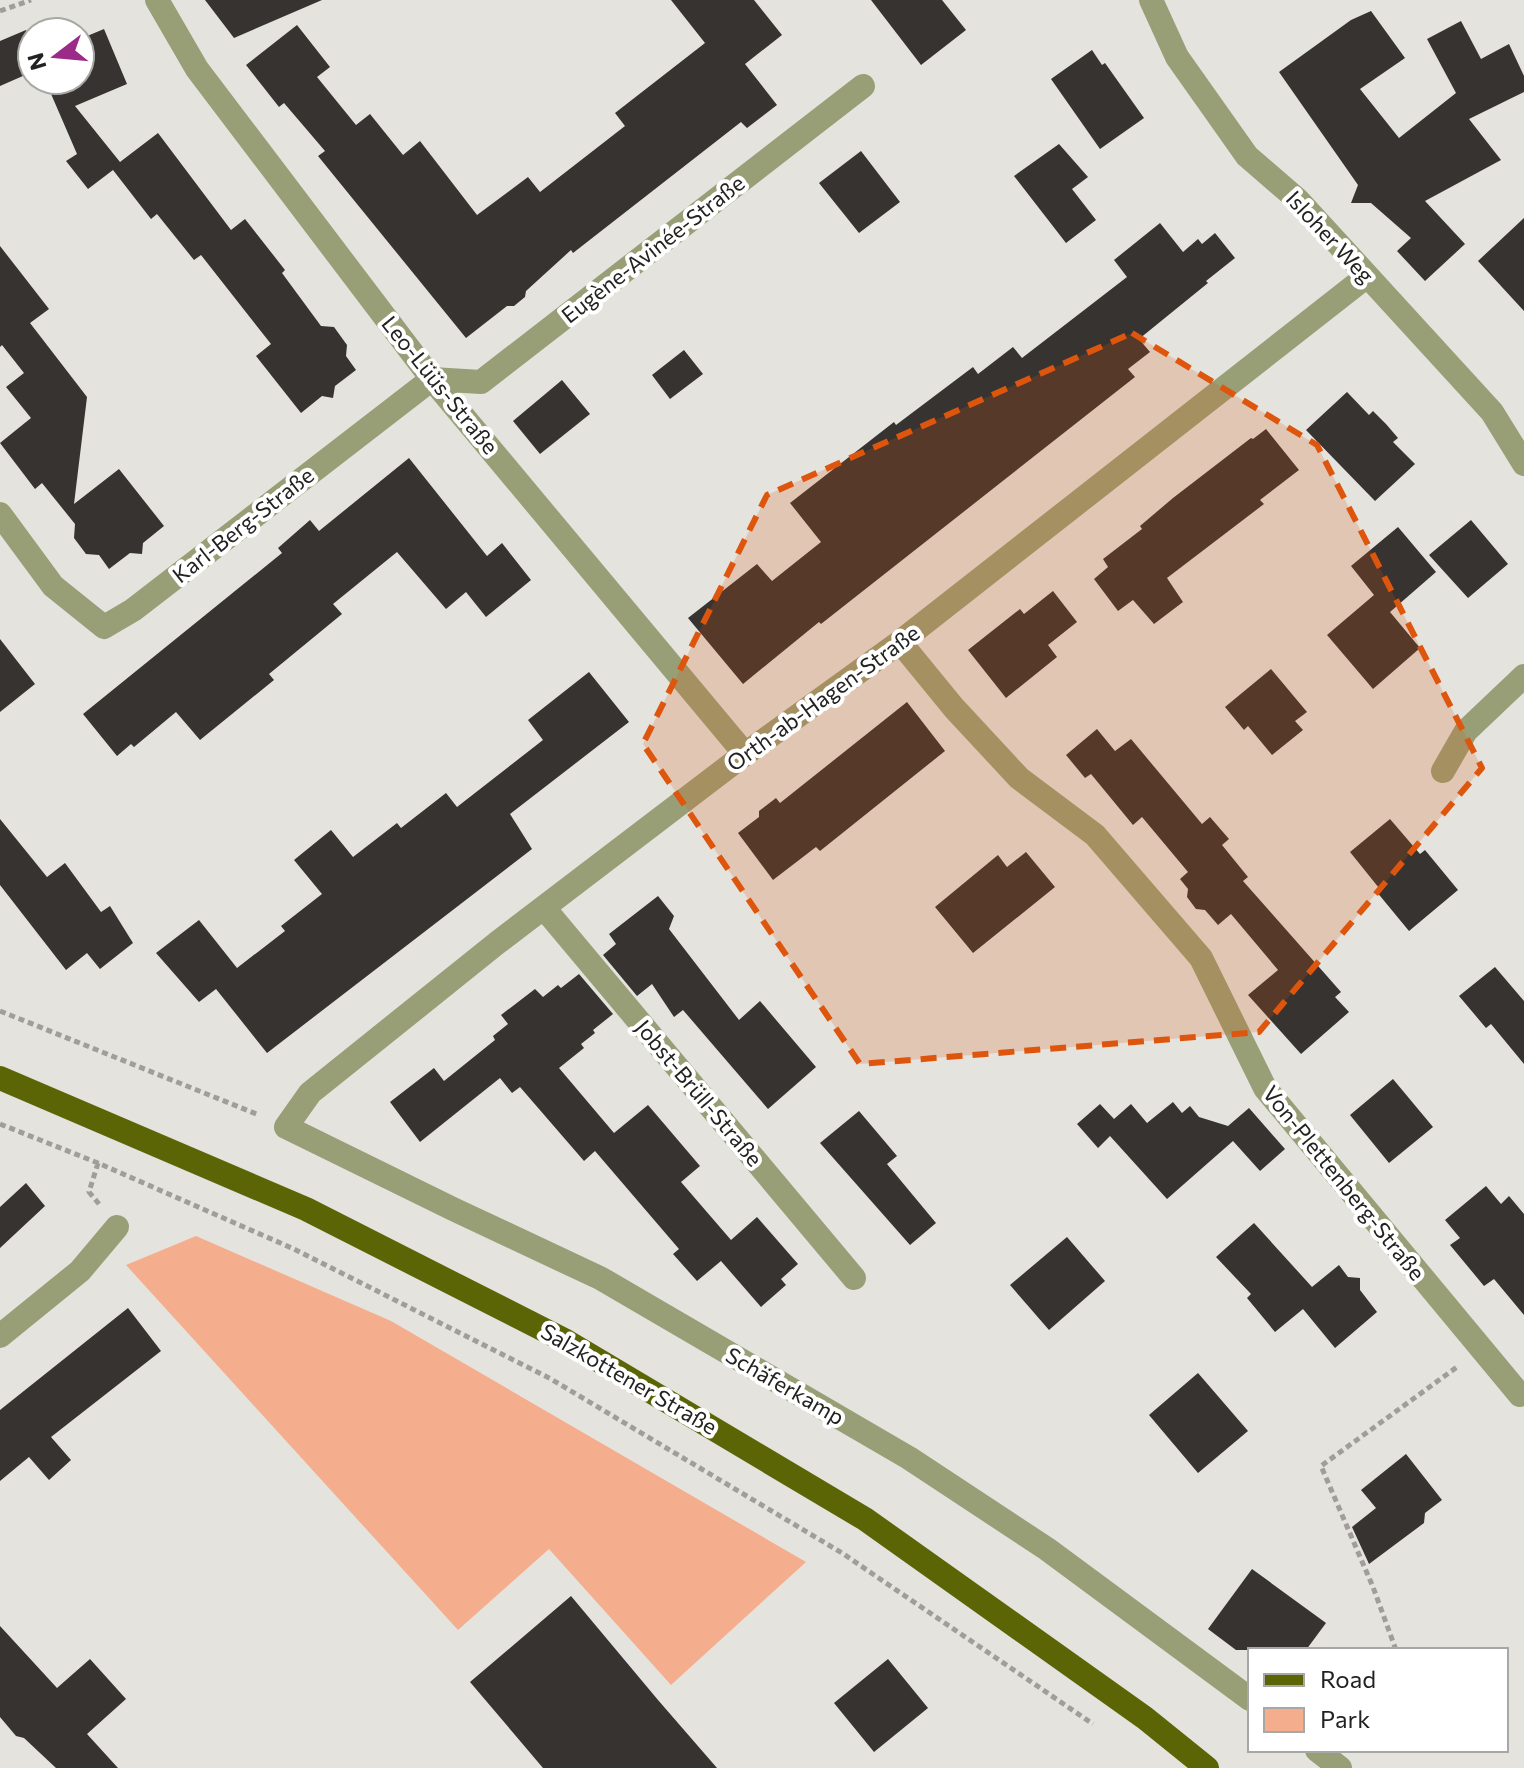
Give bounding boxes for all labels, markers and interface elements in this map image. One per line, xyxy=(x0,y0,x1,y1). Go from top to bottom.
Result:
north arrow xyxy=(16,16,96,96)
text: N xyxy=(21,50,52,73)
street label: Eugène-Avinée-Straße xyxy=(556,169,750,328)
street label: Isloher Weg xyxy=(1281,185,1380,289)
street label: Leo-Lüüs-Straße xyxy=(376,310,504,459)
street label: Karl-Berg-Straße xyxy=(167,461,319,588)
street label: Orth-ab-Hagen-Straße xyxy=(721,619,924,777)
street label: Jobst-Brüll-Straße xyxy=(630,1014,769,1171)
street label: Von-Plettenberg-Straße xyxy=(1258,1080,1431,1285)
street label: Salzkottener Straße xyxy=(536,1317,722,1440)
street label: Schäferkamp xyxy=(721,1341,849,1430)
legend xyxy=(1248,1648,1508,1752)
text: Road xyxy=(1320,1664,1376,1693)
text: Park xyxy=(1320,1704,1370,1733)

